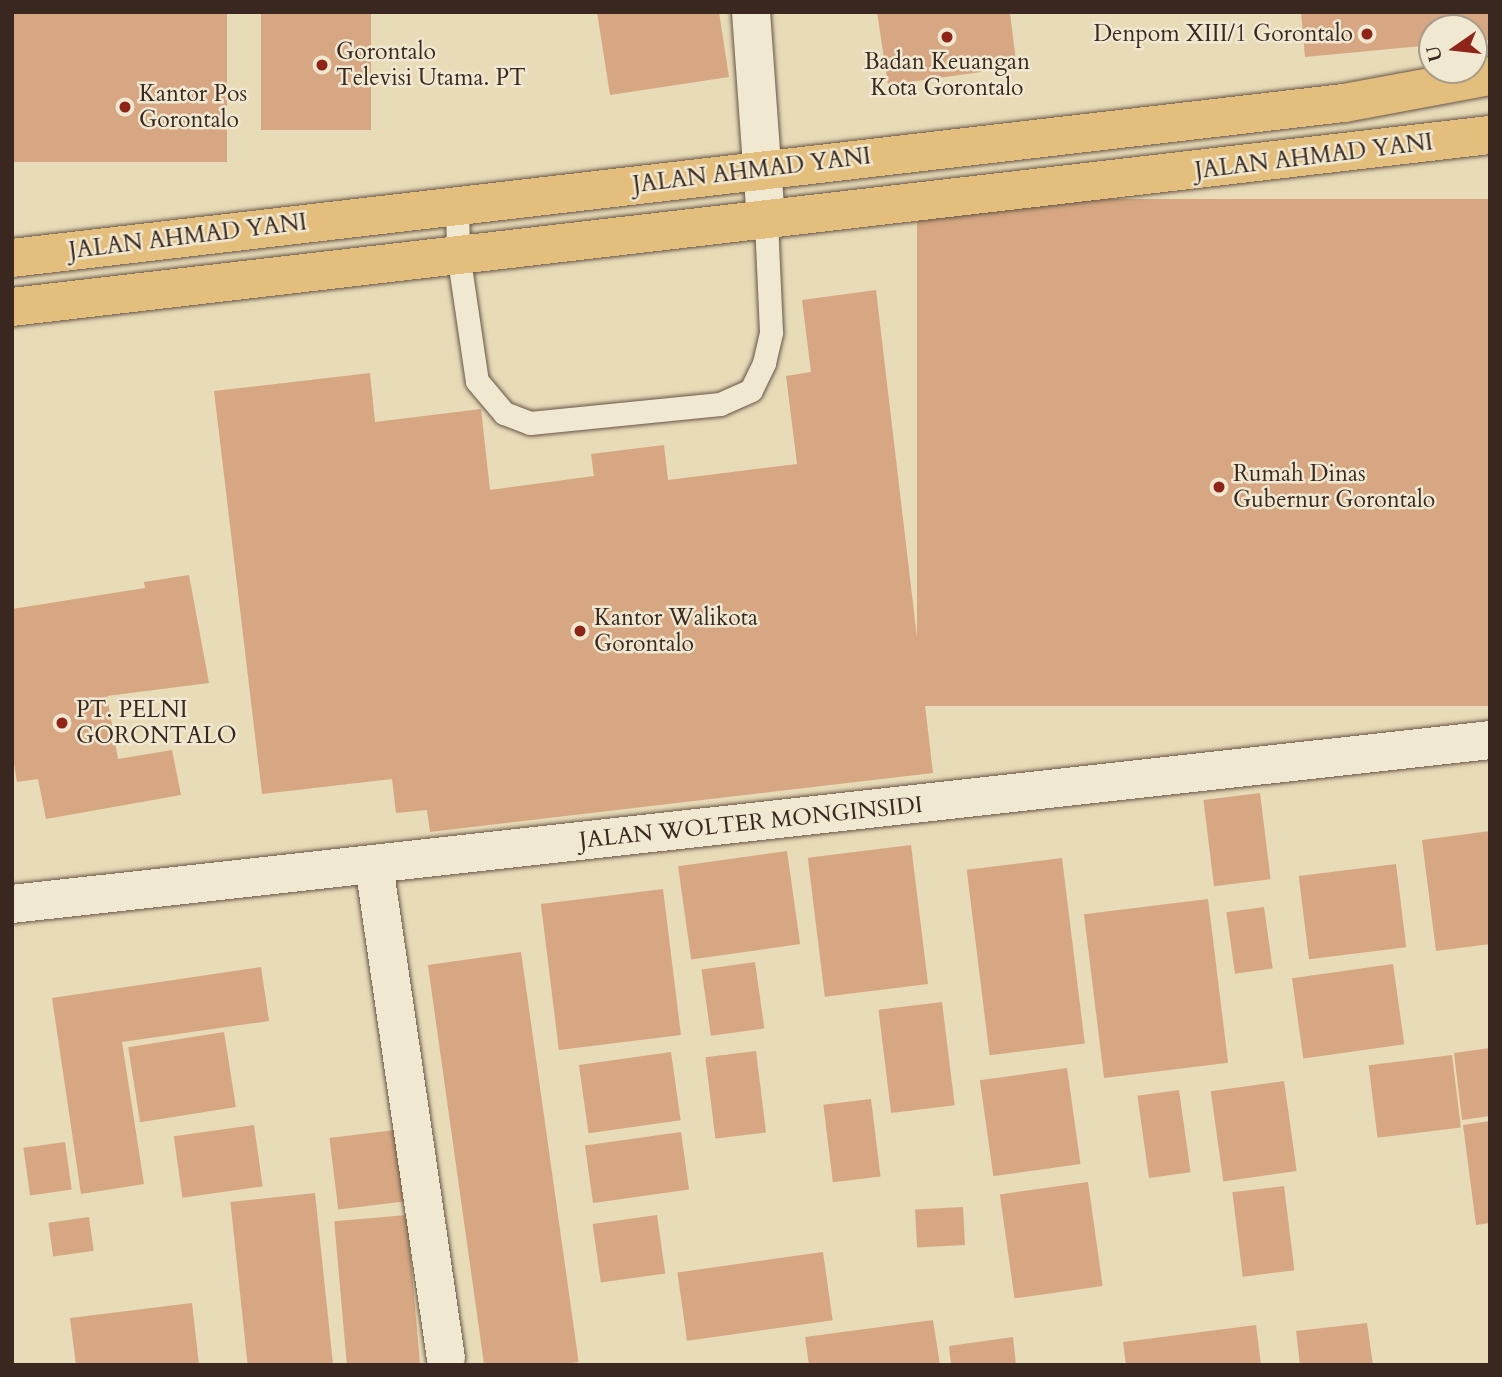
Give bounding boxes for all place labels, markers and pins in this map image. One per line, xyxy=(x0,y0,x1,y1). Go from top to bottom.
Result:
place label: Denpom XIII/1 Gorontalo xyxy=(1093,20,1353,48)
marker: Denpom XIII/1 Gorontalo xyxy=(1359,26,1375,42)
marker: Badan Keuangan Kota Gorontalo xyxy=(939,29,955,45)
place label: Gorontalo Televisi Utama. PT xyxy=(336,38,526,92)
place label: Badan Keuangan Kota Gorontalo xyxy=(864,48,1030,102)
marker: Gorontalo Televisi Utama. PT xyxy=(314,57,330,73)
place label: Kantor Pos Gorontalo xyxy=(139,80,247,134)
marker: Kantor Pos Gorontalo xyxy=(117,99,133,115)
place label: Rumah Dinas Gubernur Gorontalo xyxy=(1233,460,1435,514)
marker: Rumah Dinas Gubernur Gorontalo xyxy=(1211,479,1227,495)
place label: Kantor Walikota Gorontalo xyxy=(594,604,758,658)
marker: Kantor Walikota Gorontalo xyxy=(572,623,588,639)
place label: PT. PELNI GORONTALO xyxy=(76,696,237,750)
marker: PT. PELNI GORONTALO xyxy=(54,715,70,731)

